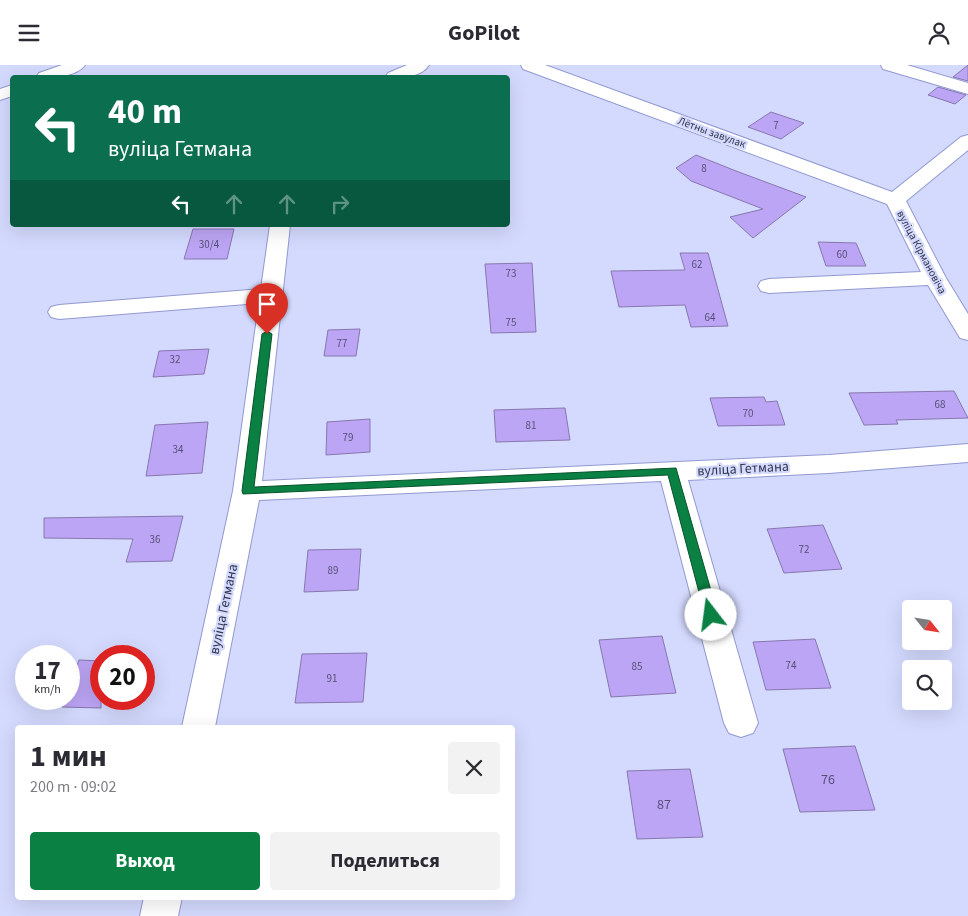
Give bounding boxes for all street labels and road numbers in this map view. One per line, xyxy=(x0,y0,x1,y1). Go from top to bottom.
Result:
street label: Лётны завулак xyxy=(676,113,748,152)
street label: вуліца Кірмановіча xyxy=(893,208,950,297)
street label: вуліца Гетмана xyxy=(697,457,789,481)
street label: вуліца Гетмана xyxy=(205,562,243,656)

